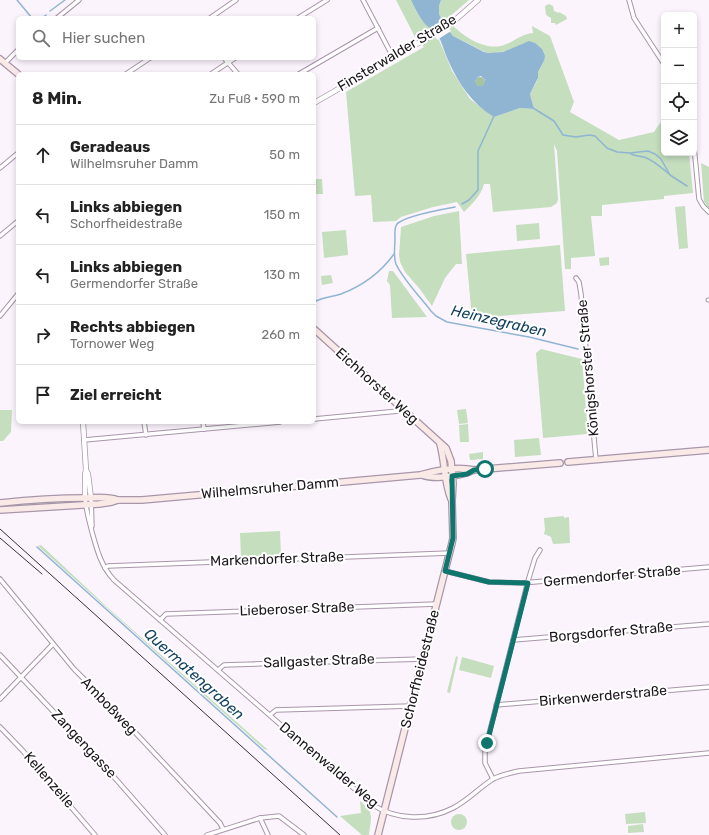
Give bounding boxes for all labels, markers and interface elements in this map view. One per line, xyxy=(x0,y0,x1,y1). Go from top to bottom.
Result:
street label: Finsterwalder Straße xyxy=(334,11,460,95)
map controls xyxy=(661,12,697,156)
button: + xyxy=(661,12,697,48)
search box xyxy=(16,16,316,60)
icon: search xyxy=(30,27,52,49)
text: Hier suchen xyxy=(62,29,145,47)
button: − xyxy=(661,48,697,84)
button: locate xyxy=(661,84,697,120)
text: 8 Min. xyxy=(32,88,82,108)
text: Zu Fuß · 590 m xyxy=(209,91,300,106)
button: layers xyxy=(661,120,697,156)
text: Geradeaus xyxy=(70,138,150,156)
icon: ahead xyxy=(32,144,54,166)
text: 50 m xyxy=(269,147,300,162)
text: Wilhelmsruher Damm xyxy=(70,156,198,171)
text: Links abbiegen xyxy=(70,198,182,216)
icon: left xyxy=(32,204,54,226)
text: 150 m xyxy=(264,207,300,222)
text: Schorfheidestraße xyxy=(70,216,183,231)
text: Links abbiegen xyxy=(70,258,182,276)
icon: left xyxy=(32,264,54,286)
text: 130 m xyxy=(264,267,300,282)
text: Germendorfer Straße xyxy=(70,276,198,291)
street label: Königshorster Straße xyxy=(574,299,602,437)
water label: Heinzegraben xyxy=(449,301,549,341)
text: Rechts abbiegen xyxy=(70,318,195,336)
icon: right xyxy=(32,324,54,346)
text: 260 m xyxy=(262,327,300,342)
text: Tornower Weg xyxy=(70,336,154,351)
street label: Eichhorster Weg xyxy=(332,344,422,428)
icon: arrive xyxy=(32,384,54,406)
text: Ziel erreicht xyxy=(70,386,162,404)
route start xyxy=(476,460,494,478)
street label: Wilhelmsruher Damm xyxy=(200,474,340,502)
street label: Markendorfer Straße xyxy=(210,548,344,570)
street label: Germendorfer Straße xyxy=(543,562,682,590)
street label: Lieberoser Straße xyxy=(239,598,355,620)
street label: Schorfheidestraße xyxy=(397,608,443,730)
street label: Borgsdorfer Straße xyxy=(548,618,674,646)
water label: Quermatengraben xyxy=(140,624,248,724)
street label: Sallgaster Straße xyxy=(263,651,375,671)
street label: Amboßweg xyxy=(77,674,141,738)
street label: Birkenwerderstraße xyxy=(538,682,668,710)
street label: Zangengasse xyxy=(48,706,120,782)
street label: Dannenwalder Weg xyxy=(276,719,382,811)
route end xyxy=(478,734,496,752)
street label: Kellenzeile xyxy=(20,749,78,812)

